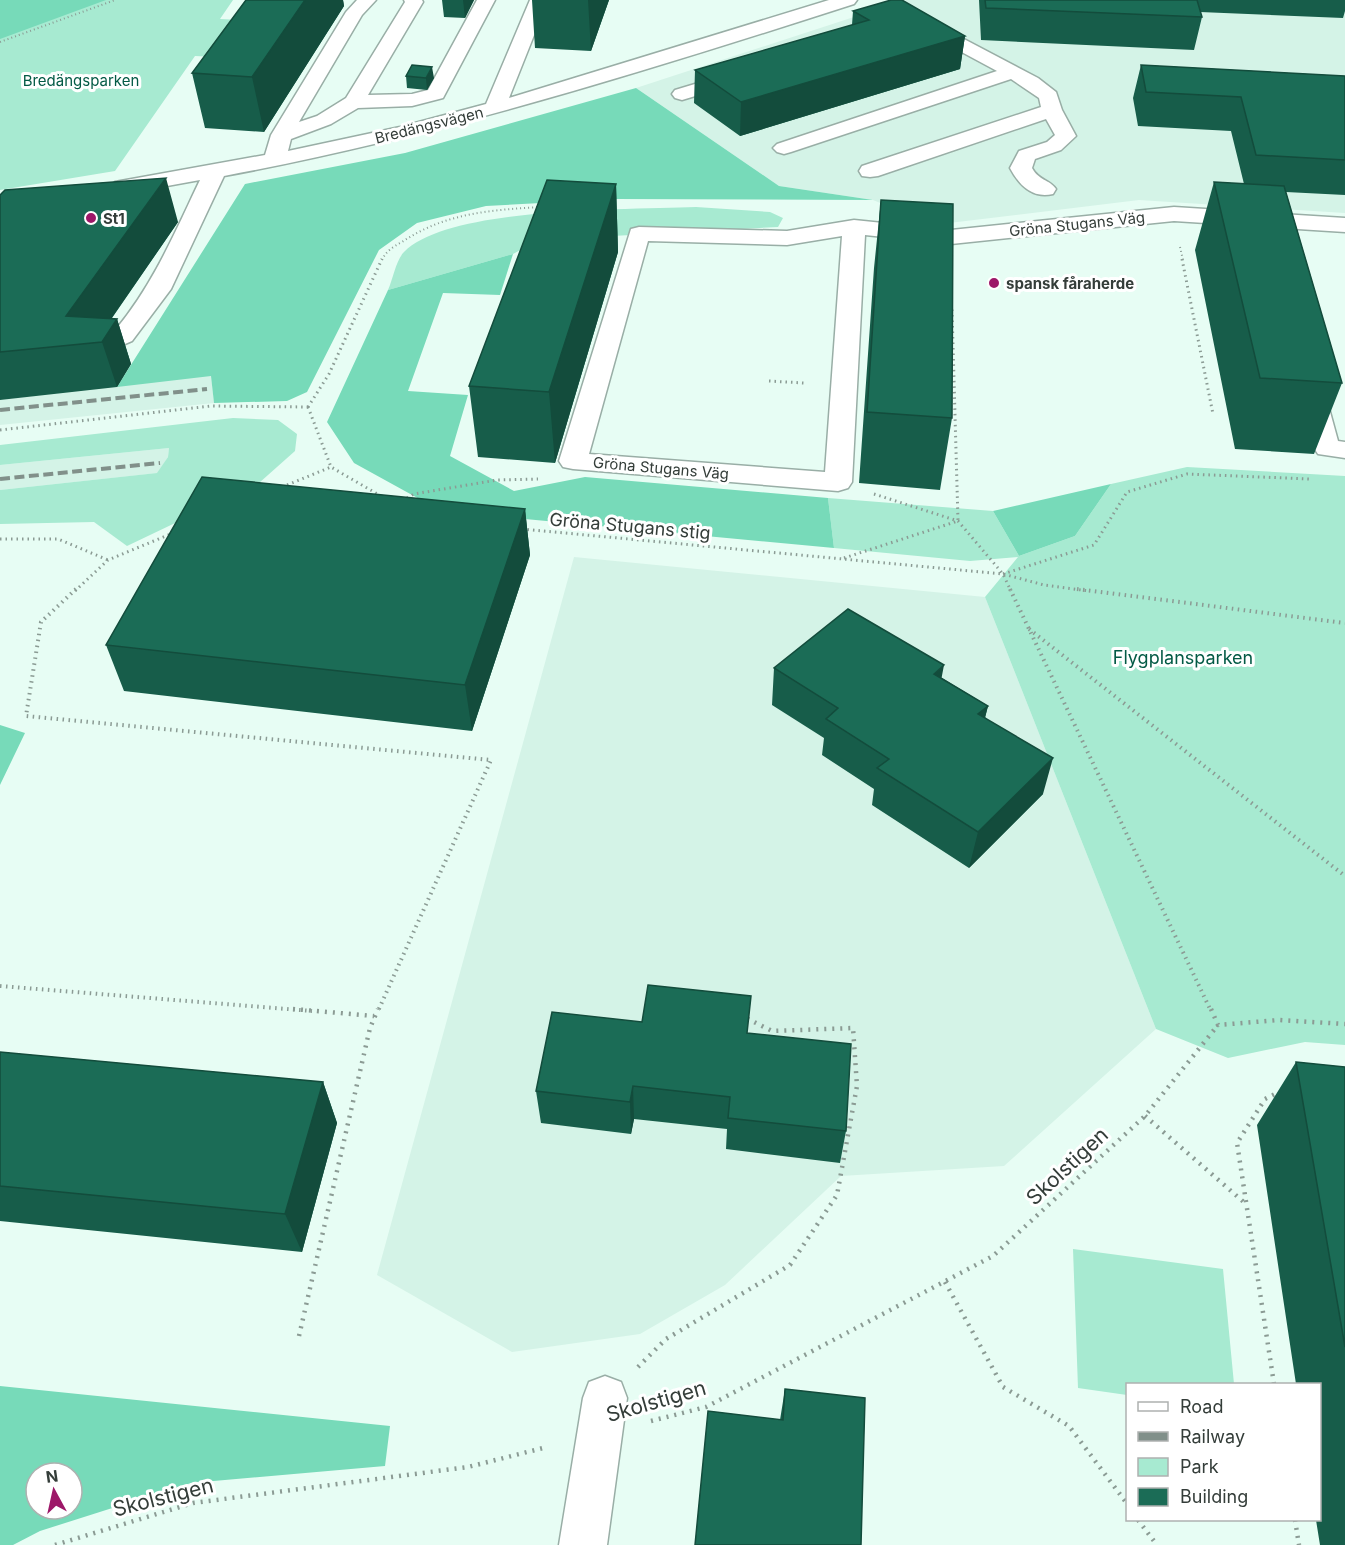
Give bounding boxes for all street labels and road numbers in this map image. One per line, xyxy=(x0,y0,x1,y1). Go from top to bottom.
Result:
street label: Bredängsvägen xyxy=(373,102,485,148)
street label: Gröna Stugans Väg xyxy=(1008,207,1146,241)
street label: Gröna Stugans Väg xyxy=(592,453,730,483)
street label: Gröna Stugans stig xyxy=(549,508,711,544)
street label: Skolstigen xyxy=(1021,1122,1113,1210)
street label: Skolstigen xyxy=(603,1375,709,1427)
street label: Skolstigen xyxy=(110,1472,216,1522)

